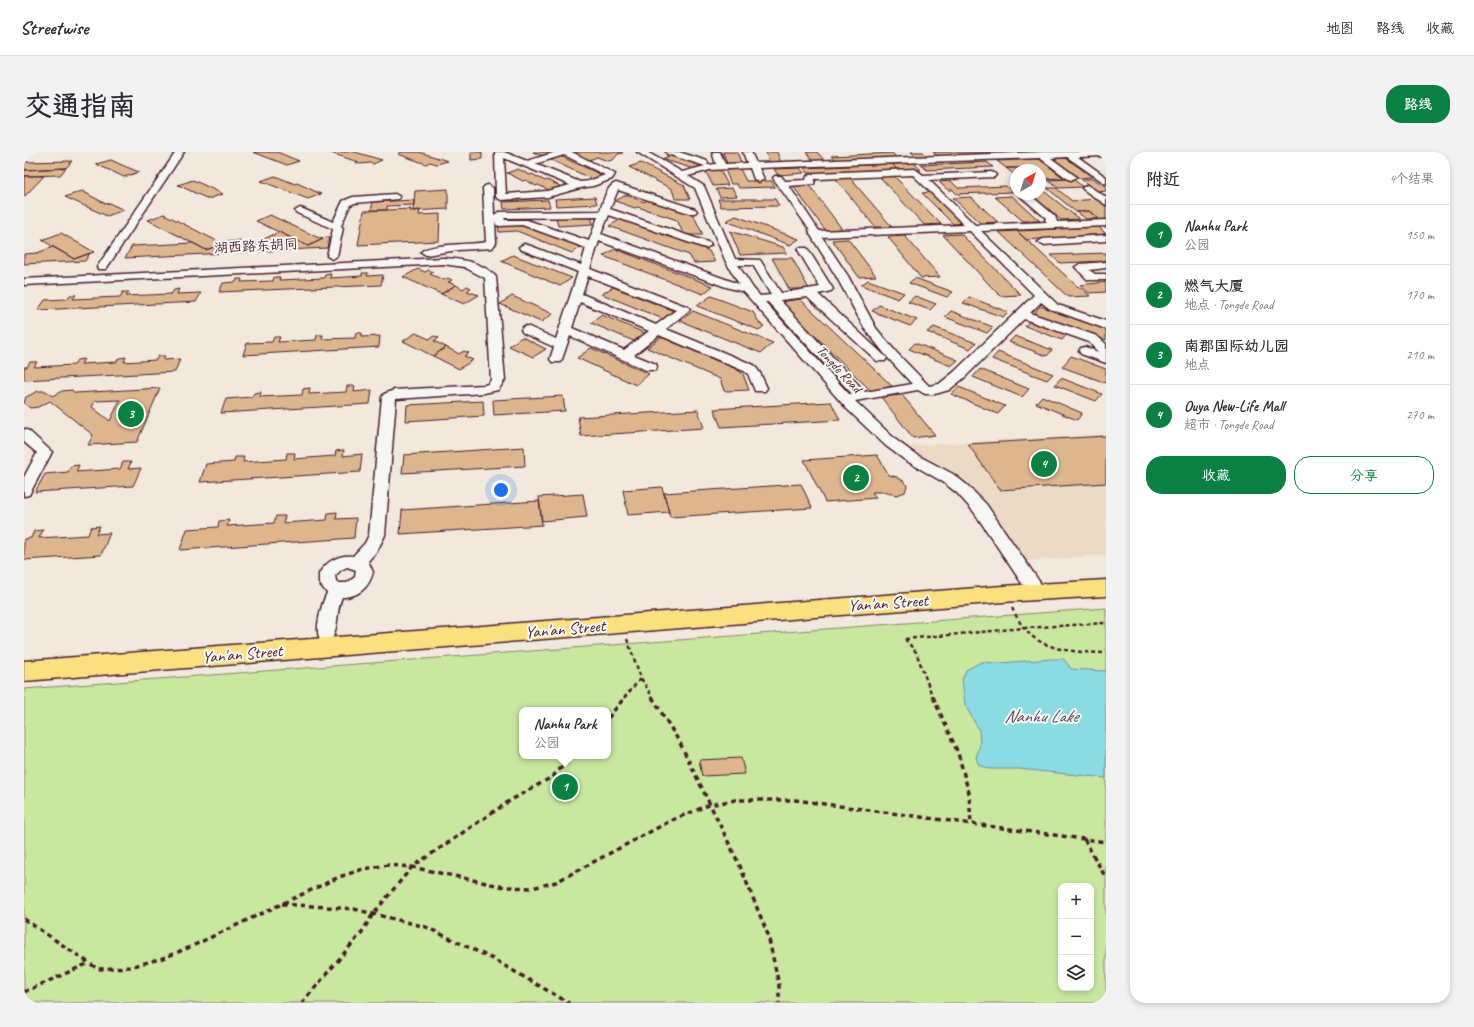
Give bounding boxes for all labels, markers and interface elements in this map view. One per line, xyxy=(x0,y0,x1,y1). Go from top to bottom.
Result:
text: Streetwise xyxy=(20,16,88,40)
text: 地图 xyxy=(1326,20,1354,37)
text: 路线 xyxy=(1376,20,1404,37)
text: 收藏 xyxy=(1426,20,1454,37)
button: 路线 xyxy=(1386,85,1450,123)
text: 交通指南 xyxy=(24,88,136,123)
north arrow xyxy=(1010,164,1046,200)
text: 附近 xyxy=(1146,169,1180,190)
text: 4个结果 xyxy=(1389,171,1434,187)
text: Nanhu Park xyxy=(1184,217,1247,236)
text: 1 xyxy=(1156,227,1162,243)
text: 150 m xyxy=(1406,227,1434,243)
street label: 湖西路东胡同 xyxy=(214,235,298,257)
text: 公园 xyxy=(1184,237,1210,253)
text: 燃气大厦 xyxy=(1184,277,1244,296)
text: 2 xyxy=(1156,287,1162,303)
text: 170 m xyxy=(1406,287,1434,303)
text: 地点 · Tongde Road xyxy=(1184,297,1273,313)
text: 南郡国际幼儿园 xyxy=(1184,337,1289,356)
street label: Tongde Road xyxy=(813,342,867,398)
text: 3 xyxy=(1156,347,1162,363)
text: 210 m xyxy=(1406,347,1434,363)
text: 地点 xyxy=(1184,357,1210,373)
text: Ouya New-Life Mall xyxy=(1184,397,1284,416)
pin: 3 xyxy=(118,399,144,429)
text: 4 xyxy=(1156,407,1162,423)
text: 270 m xyxy=(1406,407,1434,423)
text: 超市 · Tongde Road xyxy=(1184,417,1273,433)
pin: 4 xyxy=(1031,449,1057,479)
button: 收藏 xyxy=(1146,456,1286,494)
button: 分享 xyxy=(1294,456,1434,494)
pin: 2 xyxy=(843,463,869,493)
your location xyxy=(491,480,511,500)
street label: Yan'an Street xyxy=(847,590,931,616)
street label: Yan'an Street xyxy=(524,615,608,643)
street label: Yan'an Street xyxy=(201,640,285,668)
water label: Nanhu Lake xyxy=(1004,705,1081,727)
popup xyxy=(519,707,611,759)
text: Nanhu Park xyxy=(534,715,596,734)
text: 公园 xyxy=(534,735,560,751)
pin: 1 xyxy=(552,772,578,802)
map controls xyxy=(1058,883,1094,991)
button: + xyxy=(1058,883,1094,919)
button: − xyxy=(1058,919,1094,955)
button: layers xyxy=(1058,955,1094,991)

